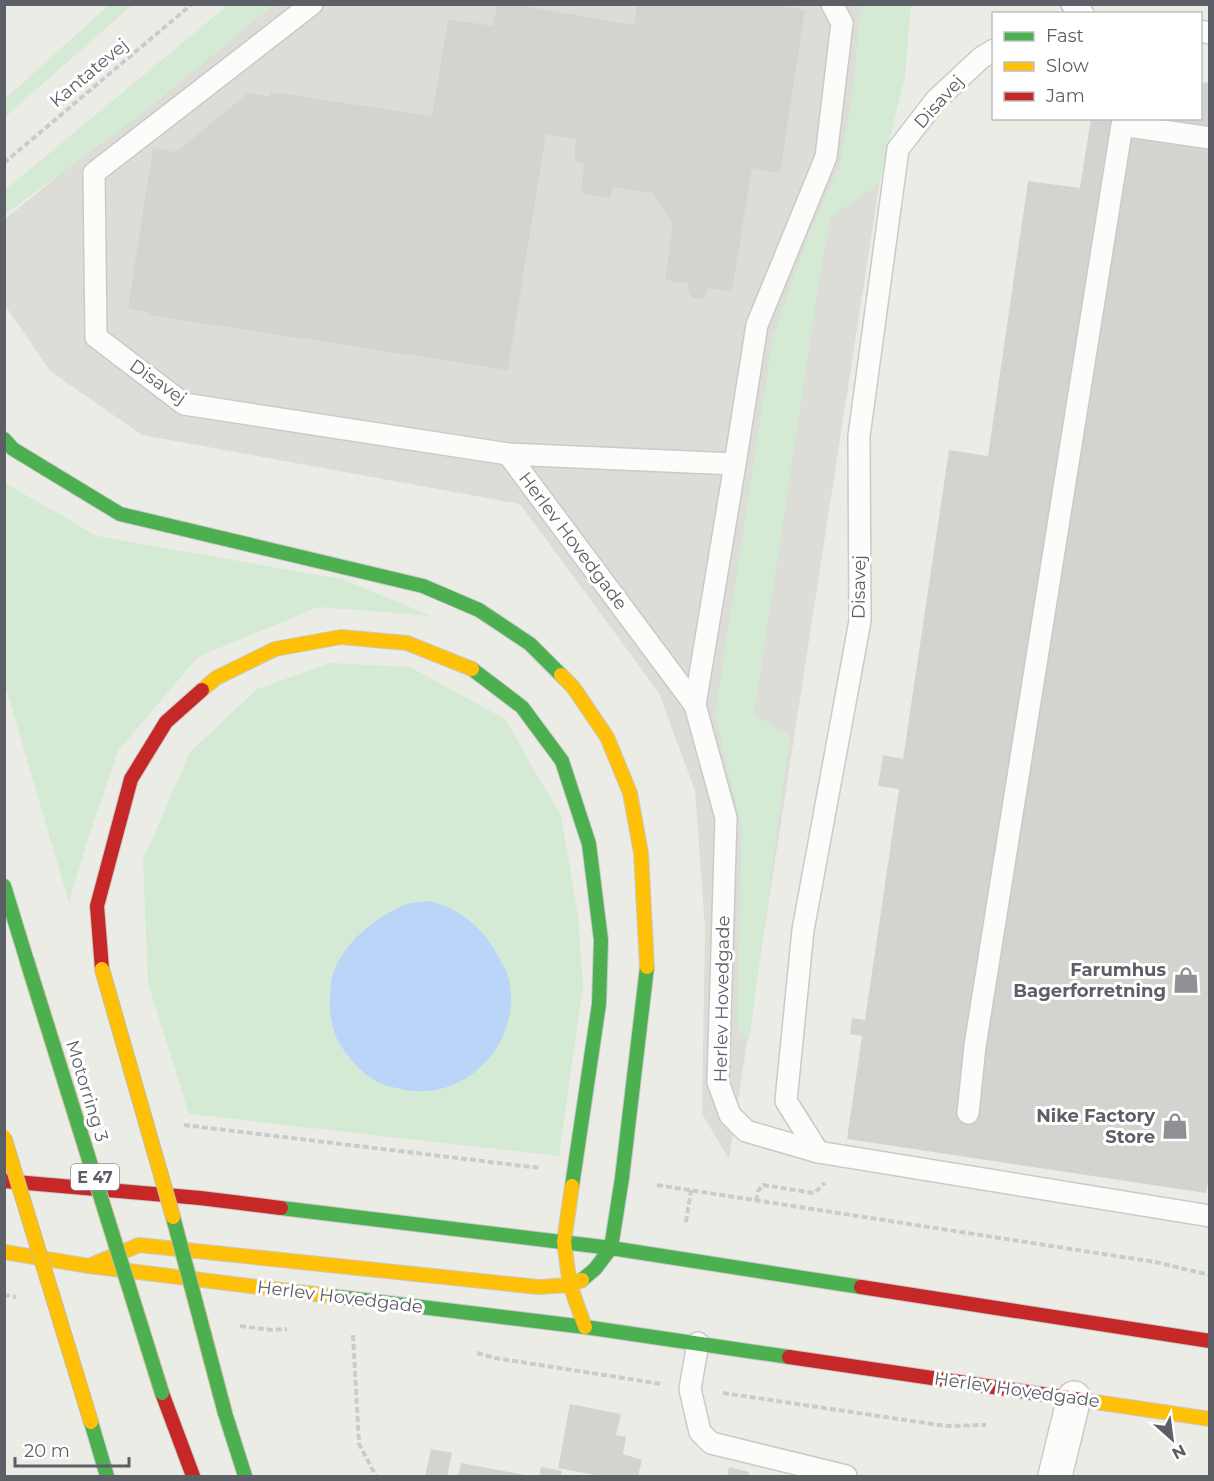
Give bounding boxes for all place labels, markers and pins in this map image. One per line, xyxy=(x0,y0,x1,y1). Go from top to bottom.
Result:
place label: Farumhus Bagerforretning xyxy=(1013,959,1166,1002)
shop icon: Farumhus Bagerforretning xyxy=(1171,965,1201,995)
place label: Nike Factory Store xyxy=(1036,1105,1155,1148)
shop icon: Nike Factory Store xyxy=(1160,1111,1190,1141)

